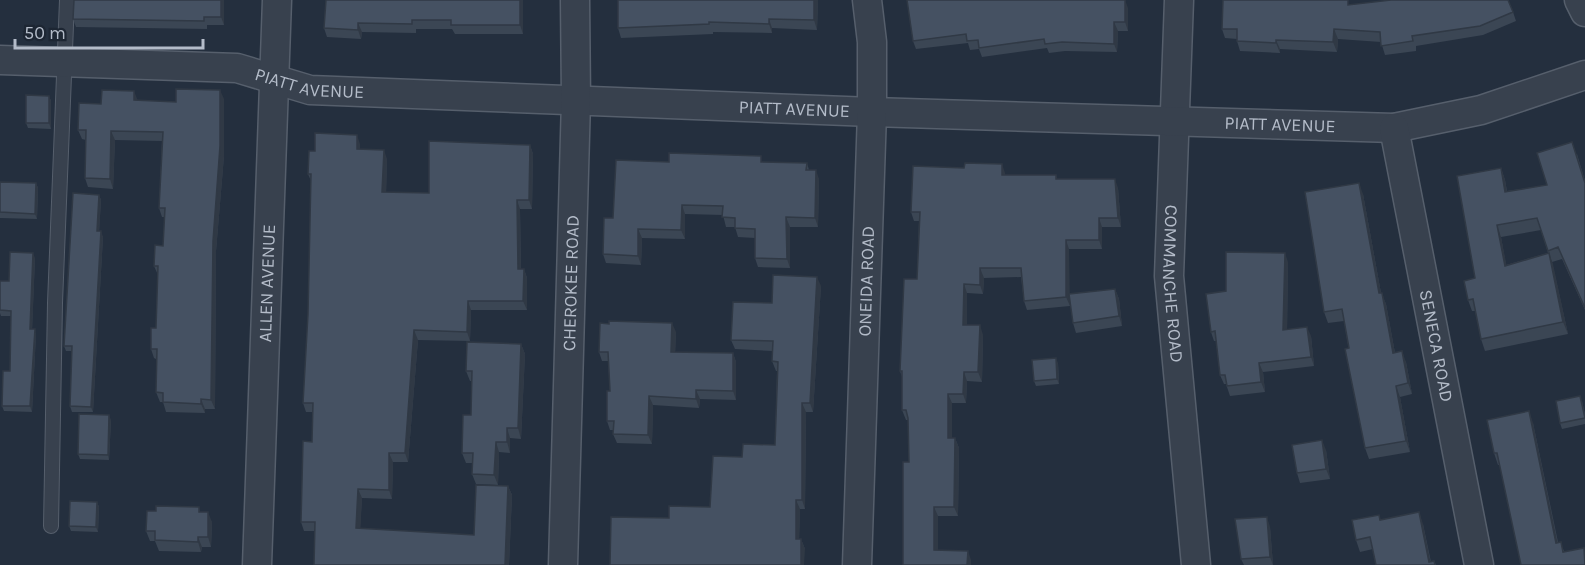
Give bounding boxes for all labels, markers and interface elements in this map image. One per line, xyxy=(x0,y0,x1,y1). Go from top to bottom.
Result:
scale bar xyxy=(15,12,202,50)
text: 50 m xyxy=(24,22,66,44)
street label: PIATT AVENUE xyxy=(252,63,365,103)
street label: PIATT AVENUE xyxy=(738,96,850,122)
street label: PIATT AVENUE xyxy=(1224,112,1336,137)
street label: COMMANCHE ROAD xyxy=(1158,204,1188,364)
street label: CHEROKEE ROAD xyxy=(558,215,584,352)
street label: ALLEN AVENUE xyxy=(254,224,280,343)
street label: ONEIDA ROAD xyxy=(854,226,879,337)
street label: SENECA ROAD xyxy=(1415,288,1458,404)

